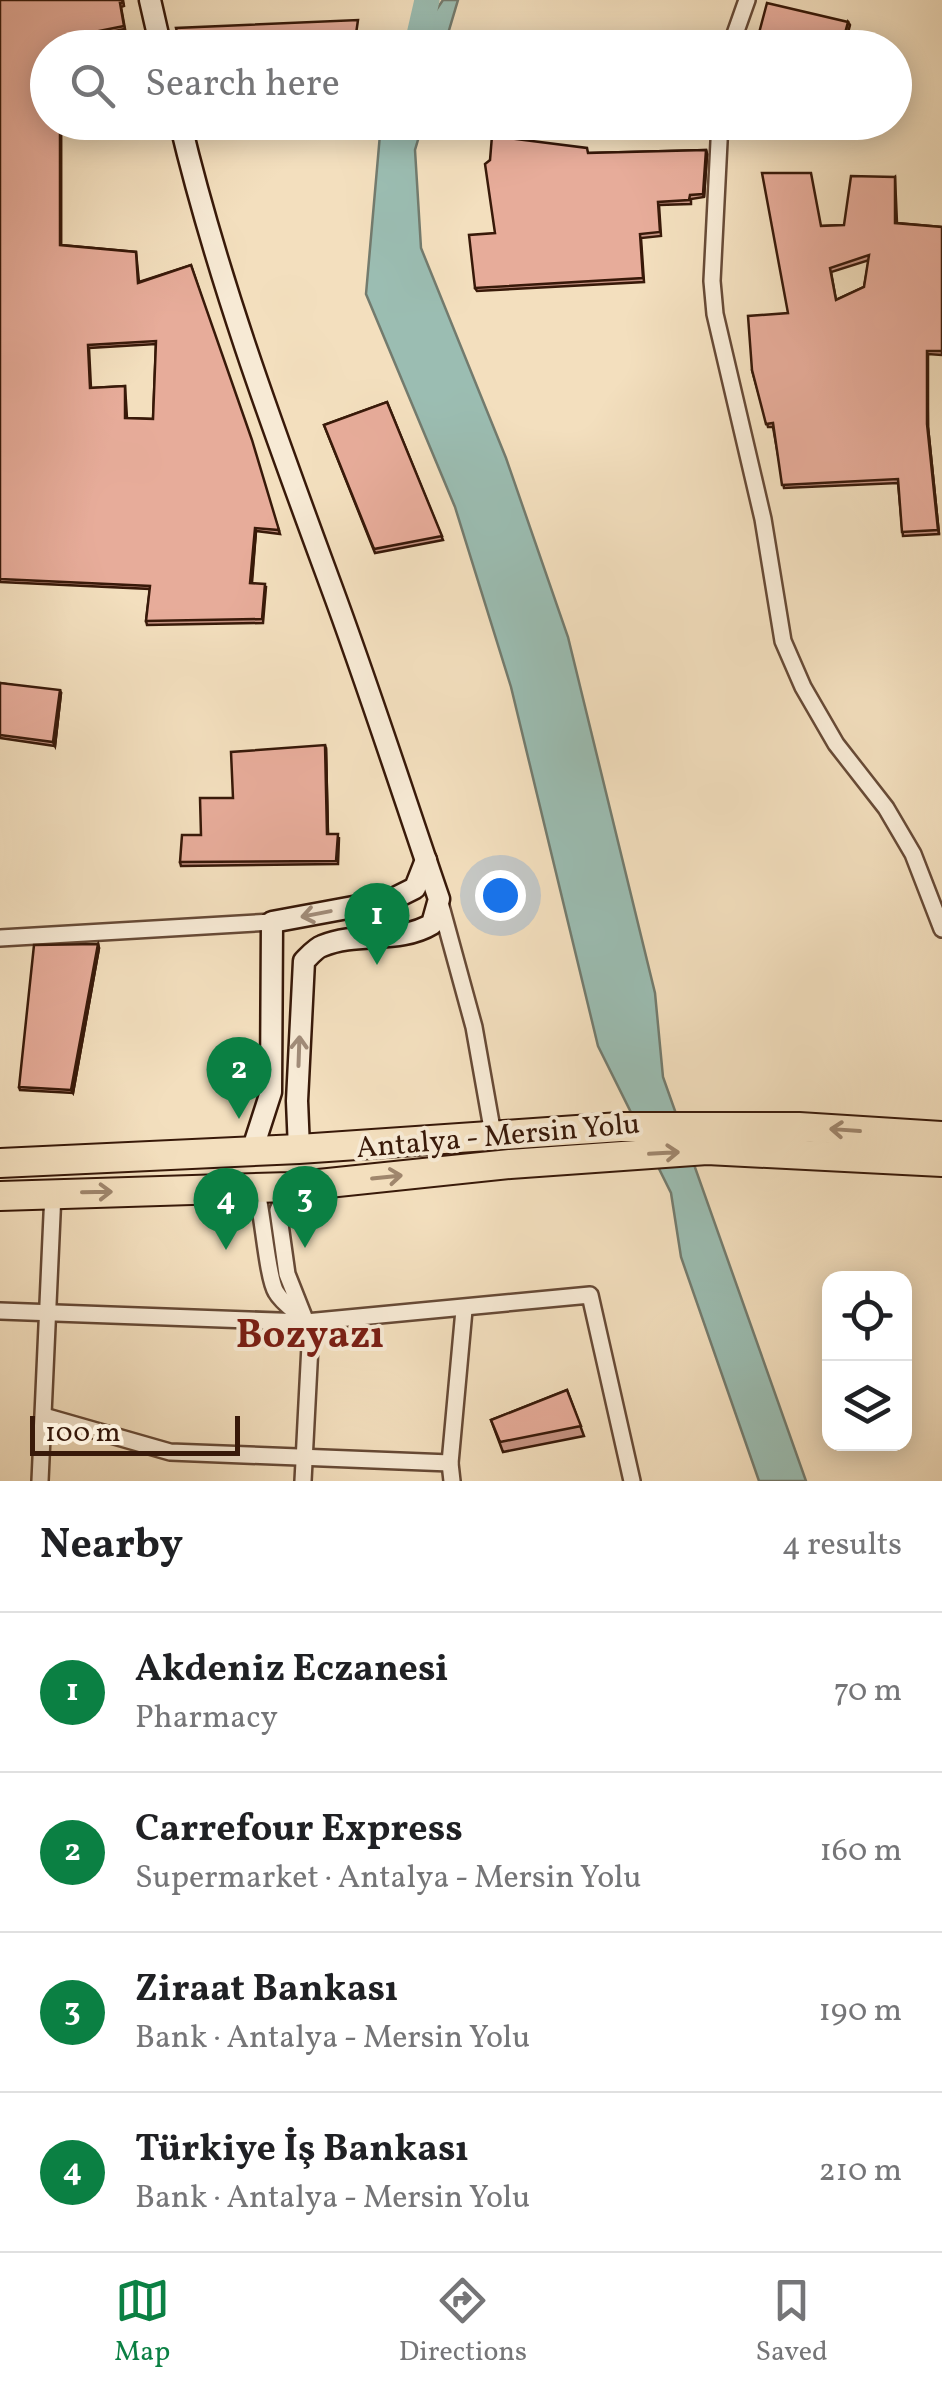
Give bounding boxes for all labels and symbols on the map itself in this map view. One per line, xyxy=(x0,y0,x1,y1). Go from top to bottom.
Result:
your location xyxy=(475,870,526,921)
pin: 1 xyxy=(344,882,410,965)
one-way arrow xyxy=(300,905,333,924)
pin: 2 xyxy=(206,1036,272,1119)
one-way arrow xyxy=(289,1036,308,1068)
street label: Antalya - Mersin Yolu xyxy=(355,1104,642,1170)
one-way arrow xyxy=(829,1120,861,1139)
one-way arrow xyxy=(648,1143,680,1162)
pin: 3 xyxy=(272,1166,338,1248)
one-way arrow xyxy=(371,1167,403,1186)
pin: 4 xyxy=(194,1168,258,1250)
one-way arrow xyxy=(81,1183,113,1202)
district label: Bozyazı xyxy=(236,1309,384,1365)
scale bar xyxy=(30,1411,240,1456)

